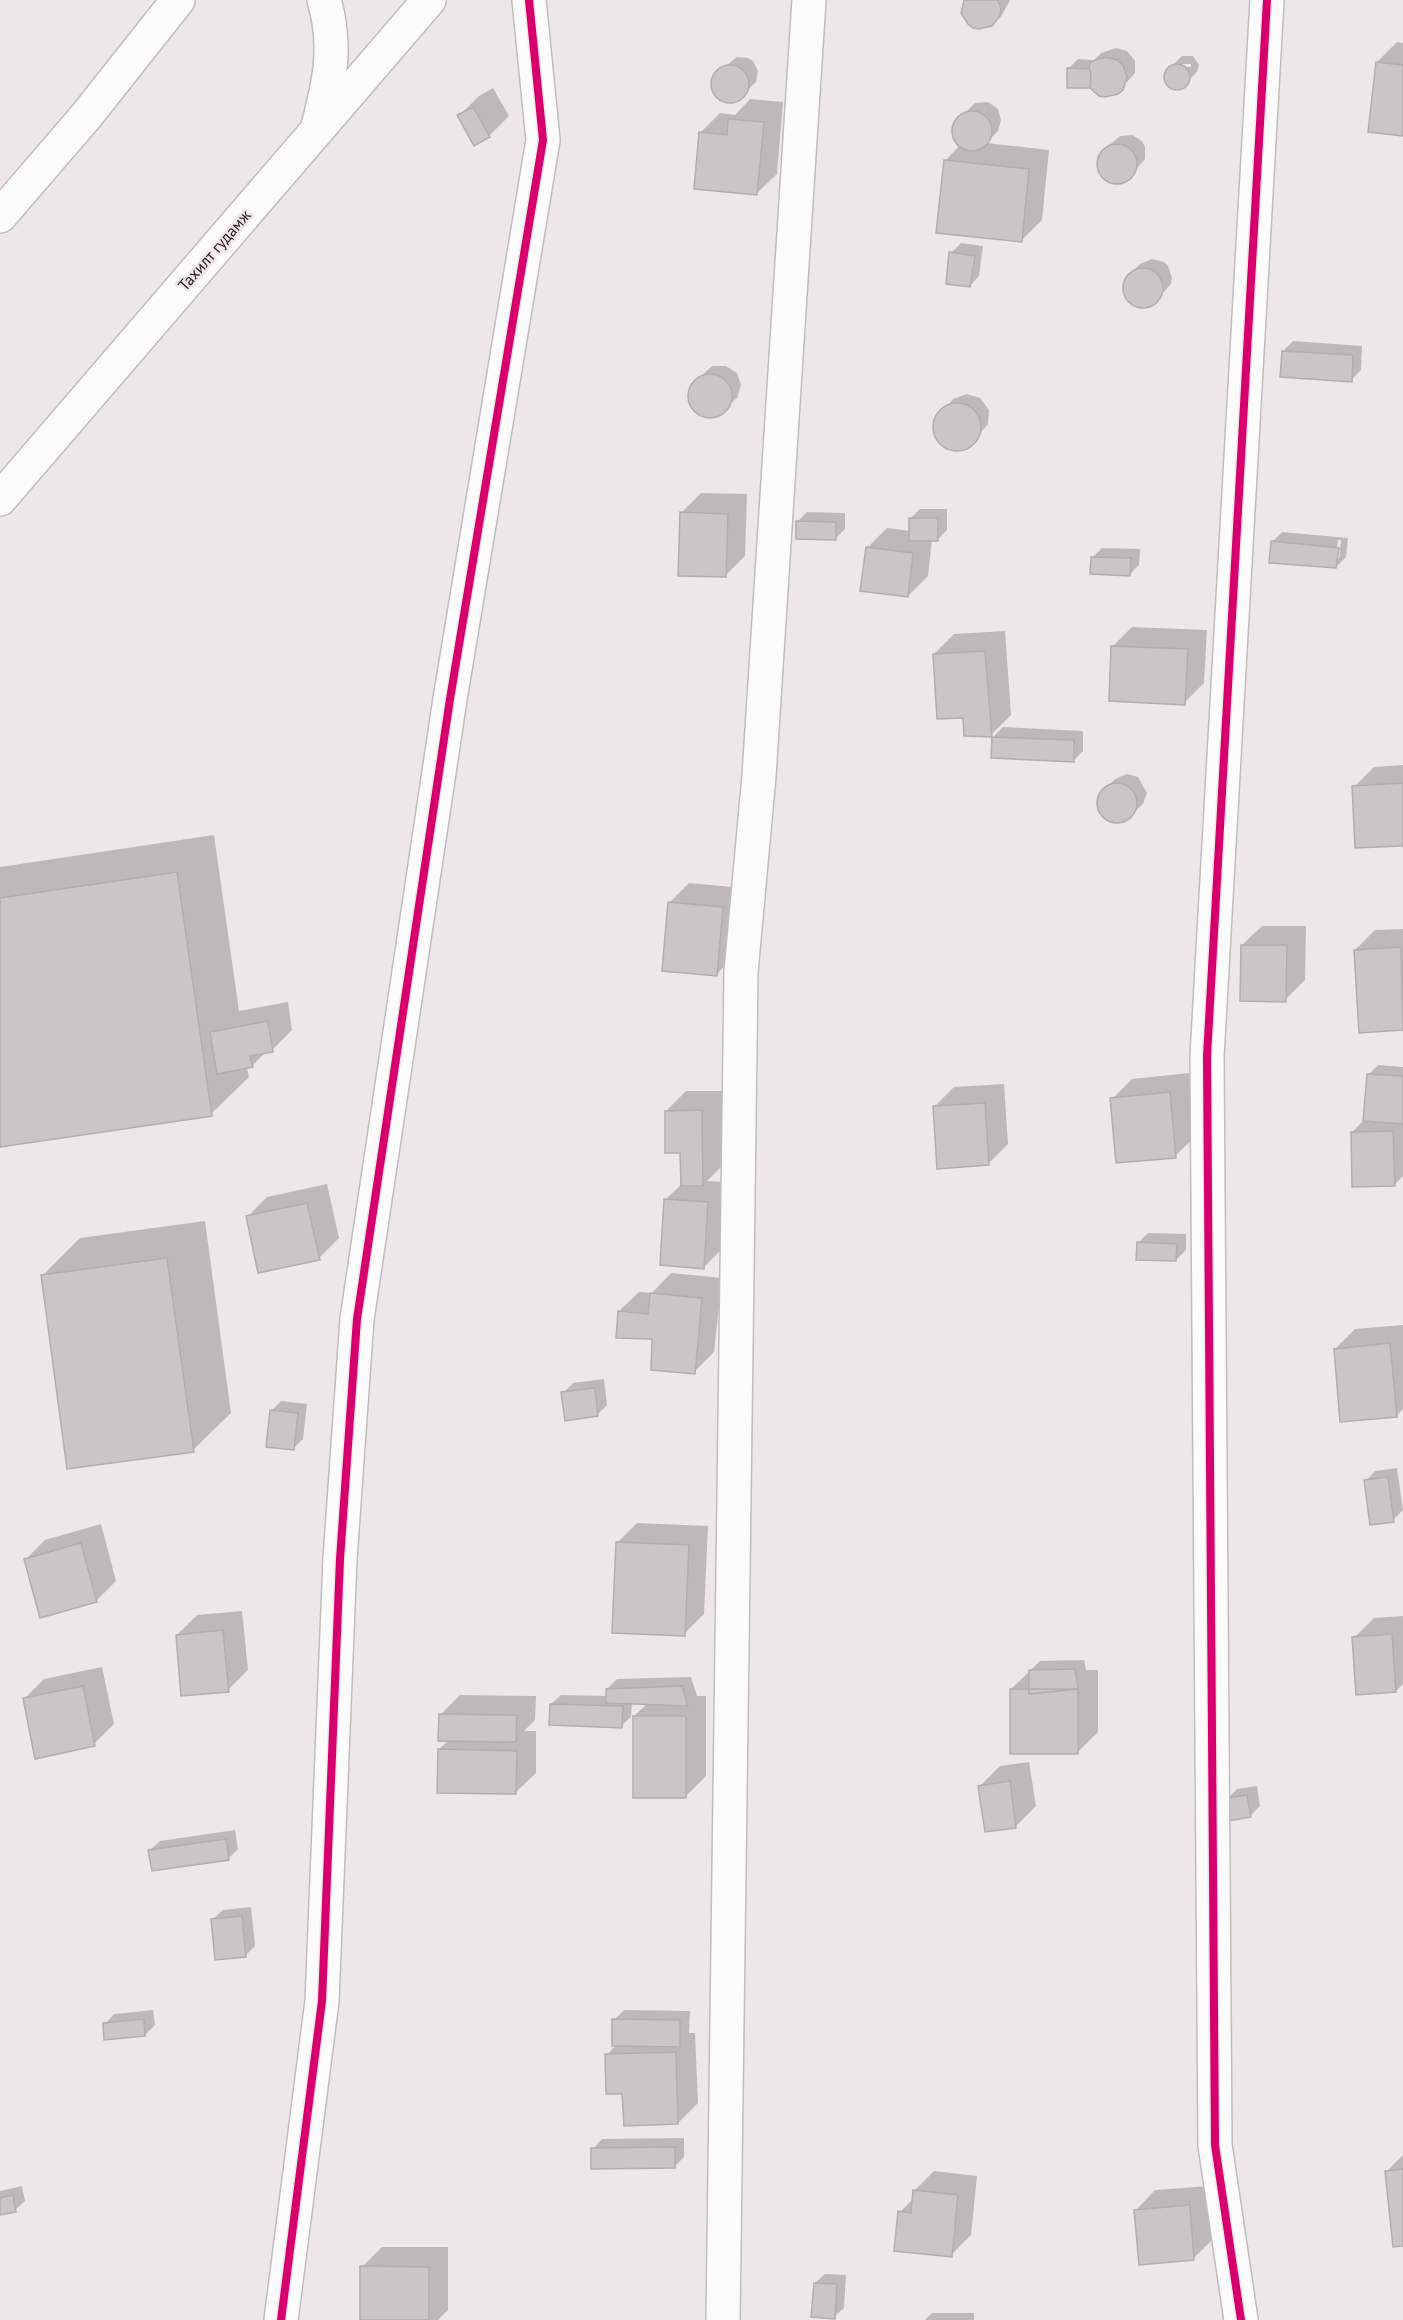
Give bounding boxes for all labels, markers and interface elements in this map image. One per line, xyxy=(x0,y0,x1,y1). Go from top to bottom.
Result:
street label: Тахилт гудамж xyxy=(173,205,255,295)

